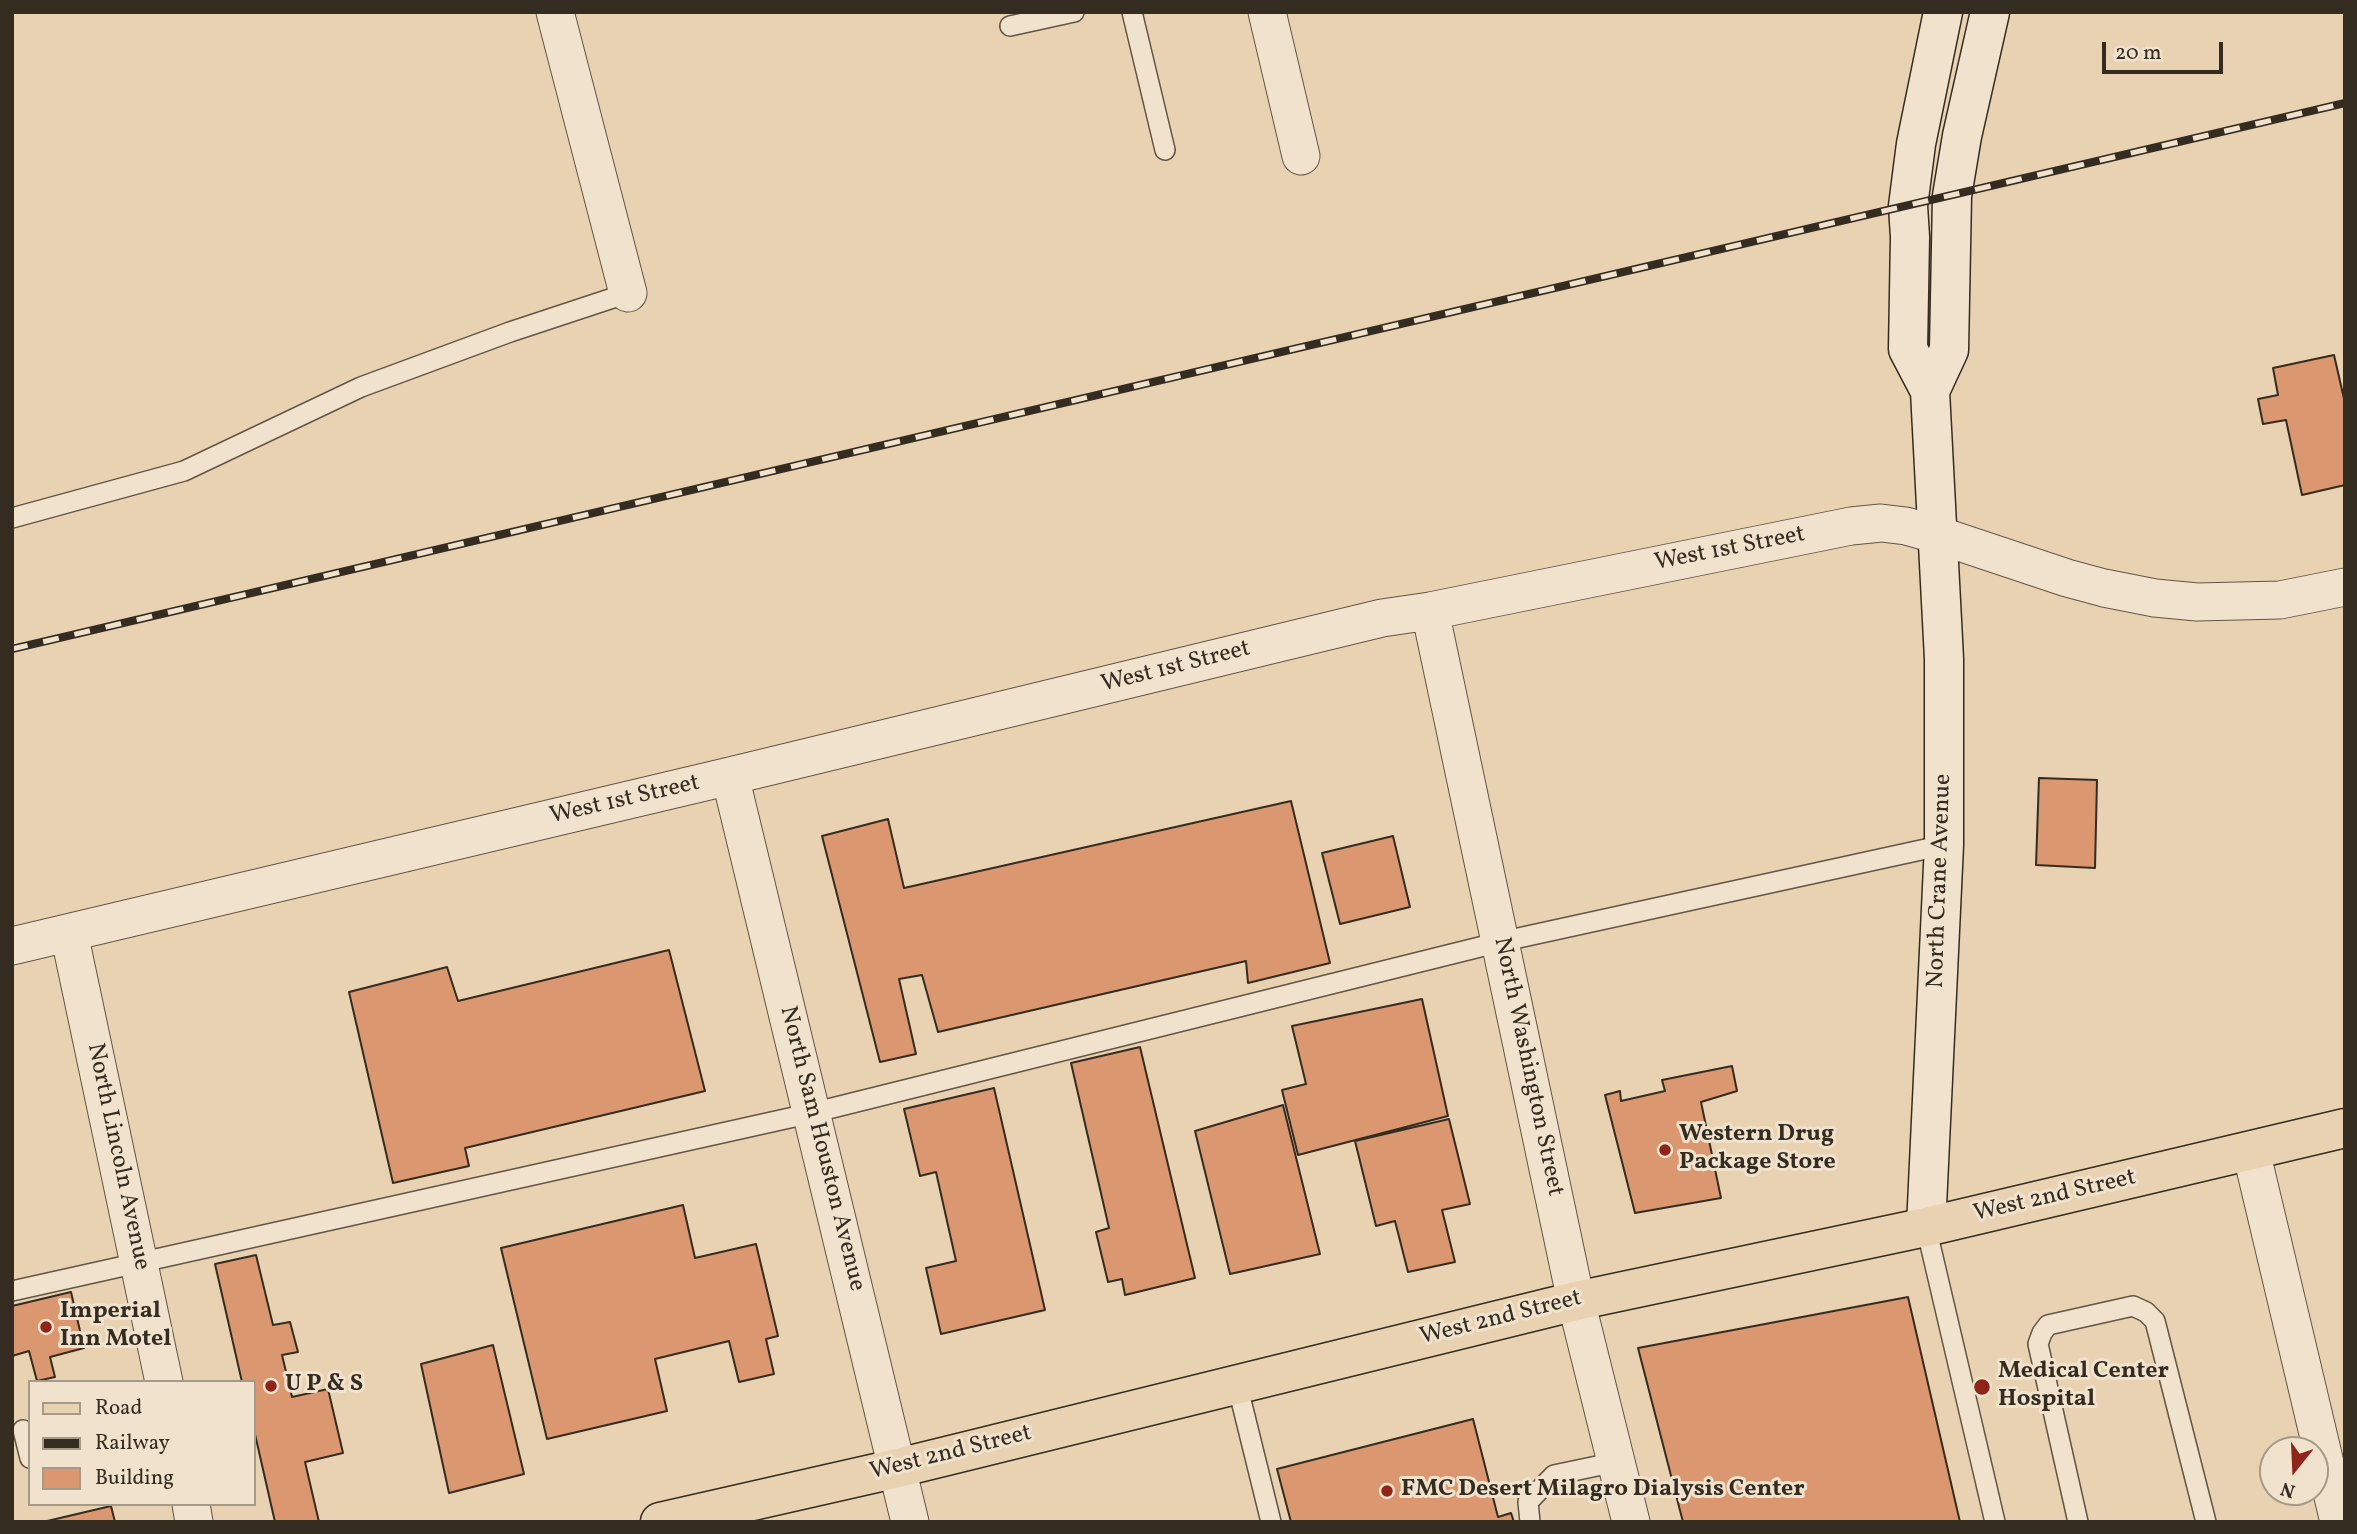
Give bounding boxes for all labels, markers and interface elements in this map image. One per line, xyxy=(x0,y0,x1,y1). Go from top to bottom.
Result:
scale bar xyxy=(2105,28,2226,72)
text: 20 m xyxy=(2115,39,2161,68)
street label: West 1st Street xyxy=(1652,521,1808,579)
street label: West 1st Street xyxy=(1098,636,1254,700)
street label: West 1st Street xyxy=(547,770,703,832)
street label: North Crane Avenue xyxy=(1923,773,1959,989)
street label: North Washington Street xyxy=(1485,935,1569,1199)
street label: North Sam Houston Avenue xyxy=(772,1004,870,1294)
street label: North Lincoln Avenue xyxy=(79,1041,155,1273)
place label: Western Drug Package Store xyxy=(1679,1122,1836,1178)
marker: Western Drug Package Store xyxy=(1657,1142,1673,1158)
street label: West 2nd Street xyxy=(1971,1164,2139,1230)
street label: West 2nd Street xyxy=(1417,1285,1585,1353)
place label: Imperial Inn Motel xyxy=(60,1299,171,1355)
marker: Imperial Inn Motel xyxy=(38,1319,54,1335)
place label: Medical Center Hospital xyxy=(1998,1359,2169,1415)
place label: U P & S xyxy=(285,1372,363,1400)
marker: Medical Center Hospital xyxy=(1972,1377,1992,1397)
marker: U P & S xyxy=(263,1378,279,1394)
legend xyxy=(28,1380,256,1506)
text: Road xyxy=(95,1394,142,1423)
street label: West 2nd Street xyxy=(867,1420,1035,1488)
text: Railway xyxy=(95,1429,170,1458)
north arrow xyxy=(2259,1436,2329,1506)
text: Building xyxy=(95,1464,174,1493)
text: N xyxy=(2278,1475,2299,1504)
place label: FMC Desert Milagro Dialysis Center xyxy=(1401,1477,1805,1505)
marker: FMC Desert Milagro Dialysis Center xyxy=(1379,1483,1395,1499)

